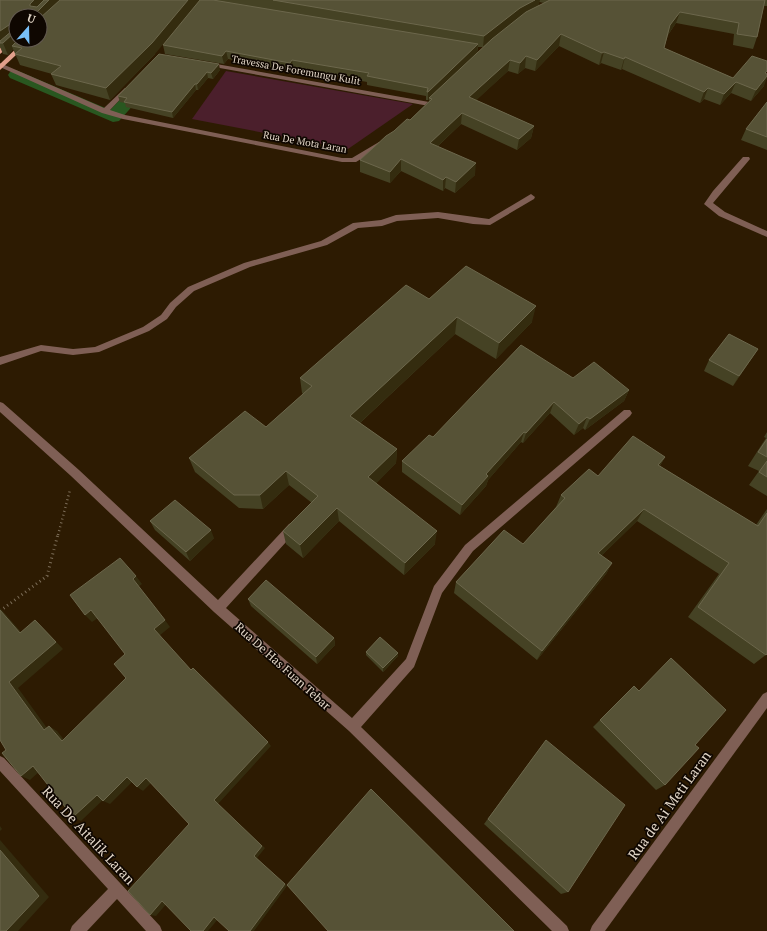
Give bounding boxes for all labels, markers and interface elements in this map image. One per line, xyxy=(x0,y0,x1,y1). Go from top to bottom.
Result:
north arrow xyxy=(8,8,48,48)
text: U xyxy=(25,11,38,27)
street label: Travessa De Foremungu Kulit xyxy=(230,52,362,88)
street label: Rua De Mota Laran xyxy=(262,128,348,156)
street label: Rua De Has Fuan Tebar xyxy=(232,619,334,713)
street label: Rua de Ai Meti Laran xyxy=(623,746,715,863)
street label: Rua De Aitalik Laran xyxy=(38,782,140,889)

